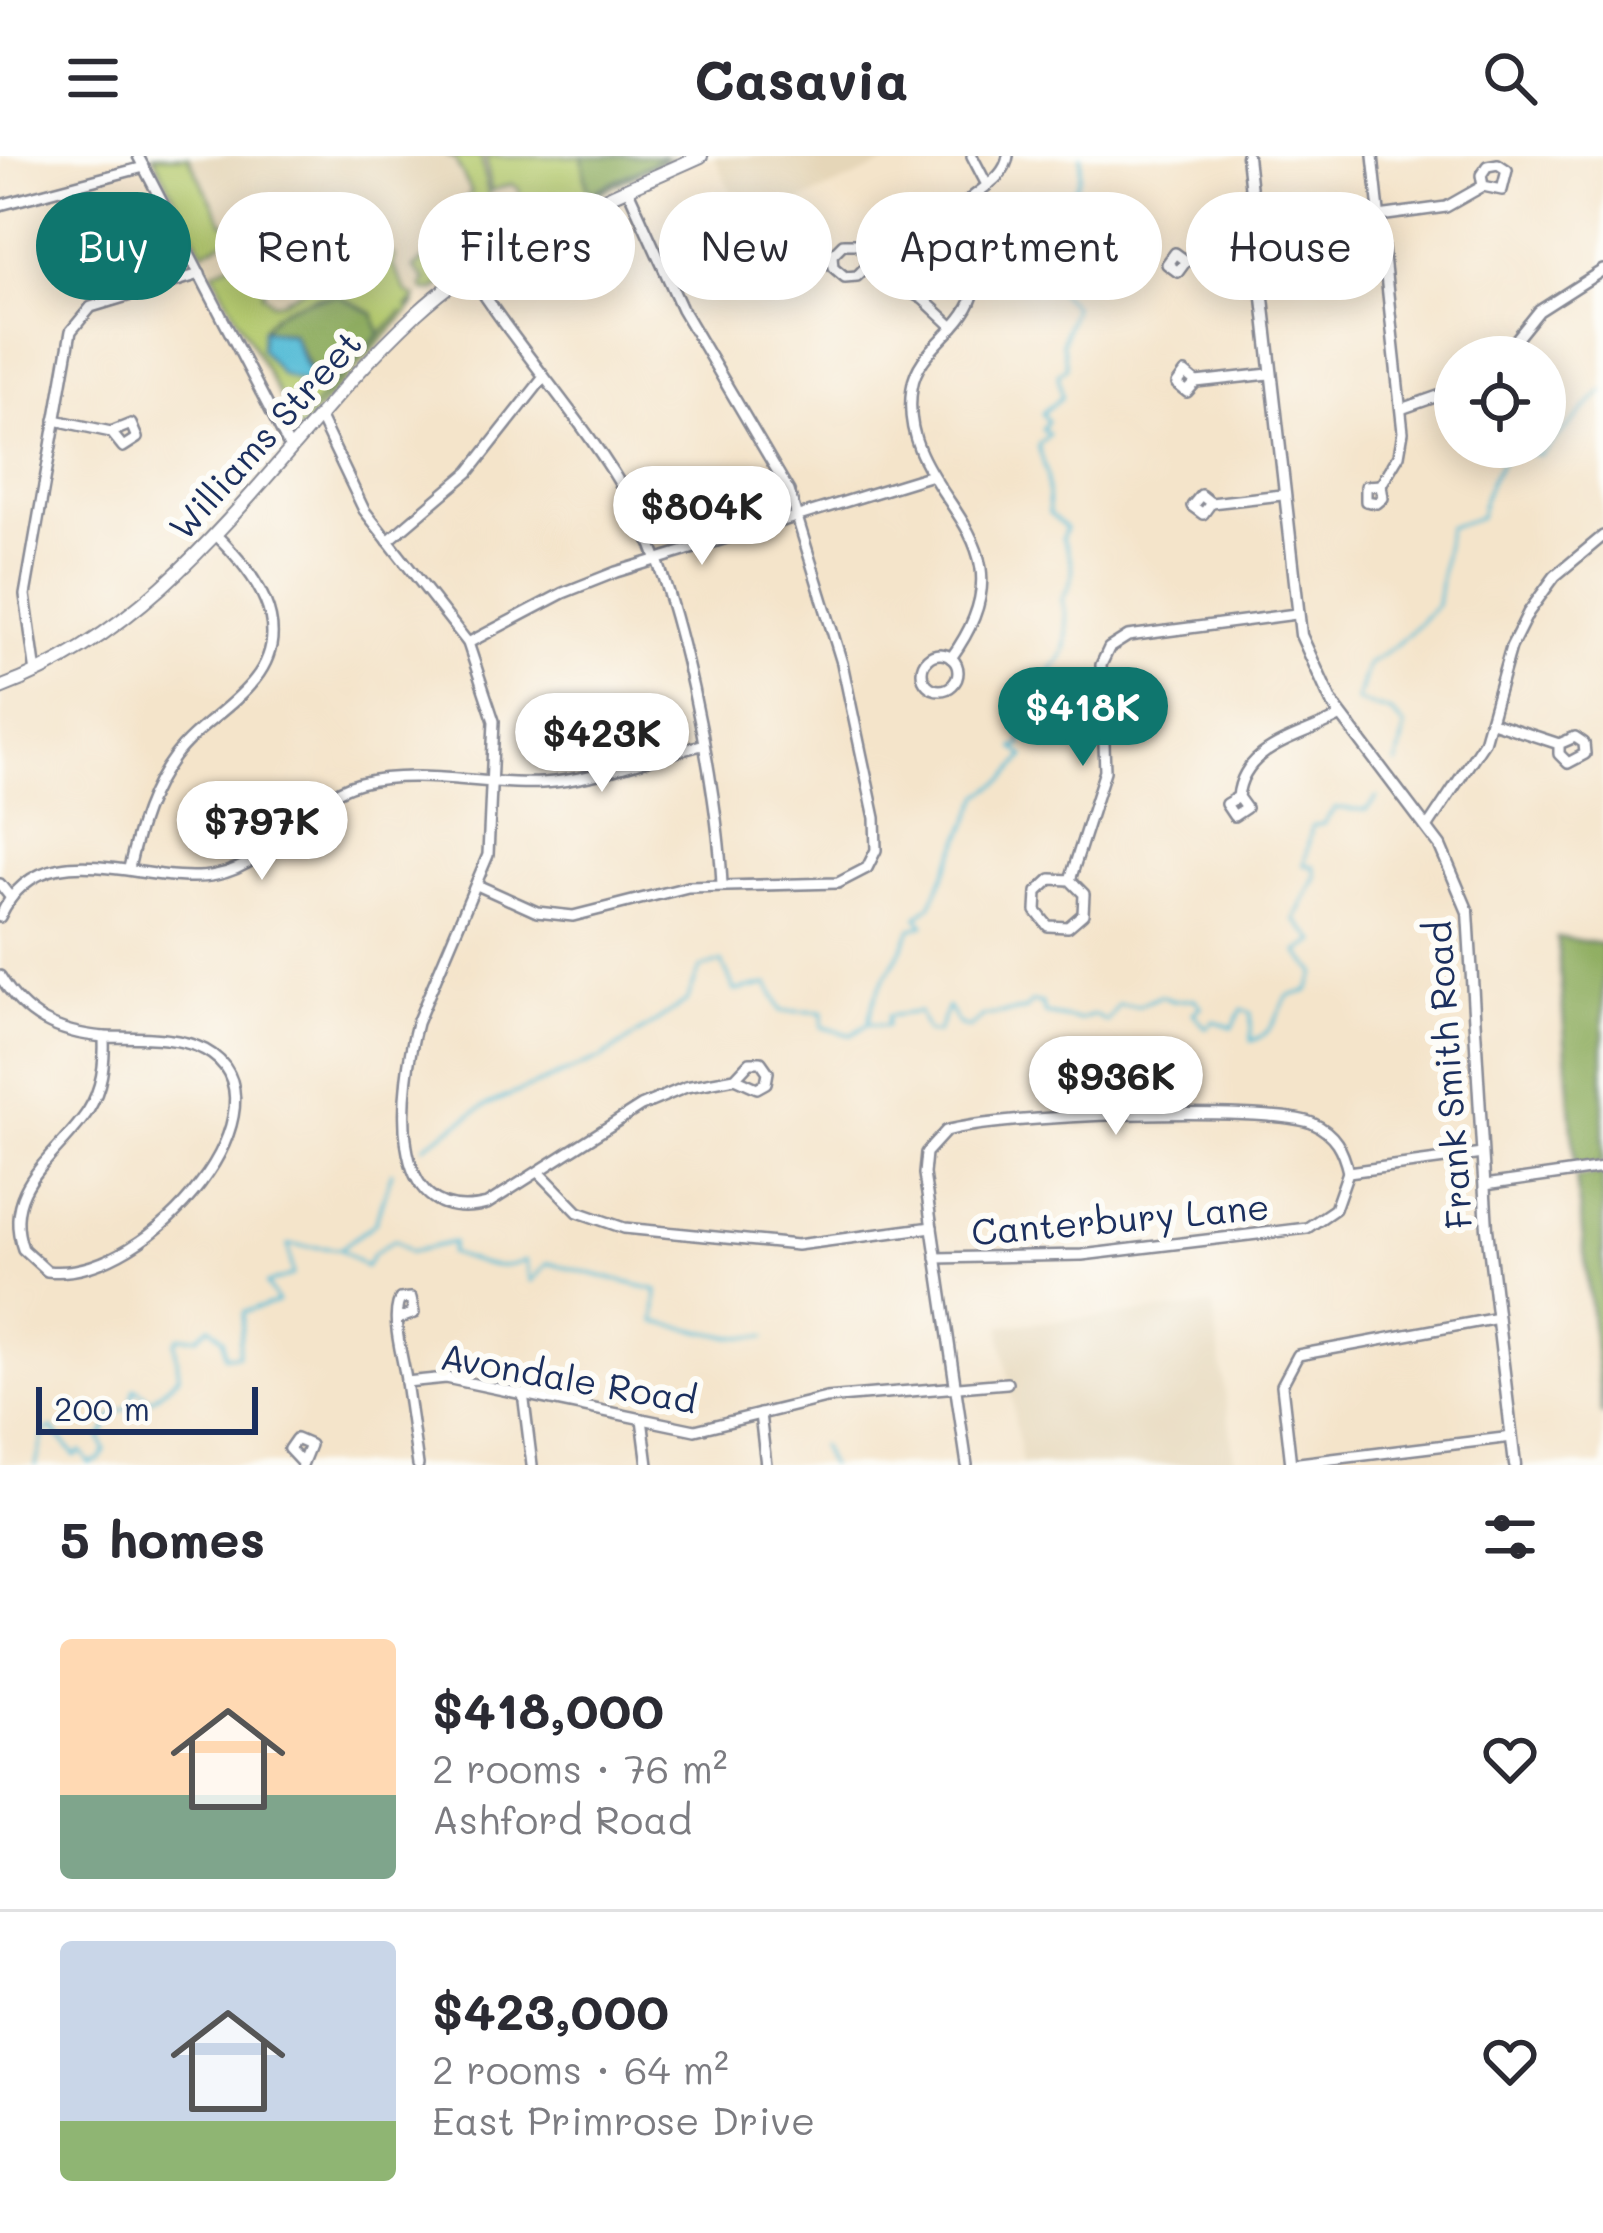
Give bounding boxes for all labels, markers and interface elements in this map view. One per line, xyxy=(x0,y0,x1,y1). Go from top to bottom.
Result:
text: Casavia xyxy=(694,43,909,114)
icon: menu xyxy=(60,45,126,111)
icon: search xyxy=(1477,45,1543,111)
chip: Buy xyxy=(36,192,191,300)
chip: Rent xyxy=(215,192,394,300)
chip: Filters xyxy=(418,192,635,300)
chip: New xyxy=(659,192,832,300)
chip: Apartment xyxy=(856,192,1162,300)
chip: House xyxy=(1186,192,1394,300)
street label: Williams Street xyxy=(157,319,371,549)
map controls xyxy=(1434,336,1566,468)
button: locate xyxy=(1434,336,1566,468)
pin: $804K xyxy=(618,466,786,568)
text: $804K xyxy=(640,479,764,530)
pin: $418K xyxy=(999,667,1167,769)
text: $418K xyxy=(1025,680,1141,731)
pin: $423K xyxy=(518,693,686,795)
text: $423K xyxy=(542,706,662,757)
pin: $797K xyxy=(178,781,346,883)
text: $797K xyxy=(204,794,320,845)
street label: Frank Smith Road xyxy=(1413,919,1481,1231)
pin: $936K xyxy=(1032,1036,1200,1138)
text: $936K xyxy=(1056,1049,1176,1100)
street label: Canterbury Lane xyxy=(969,1182,1271,1255)
street label: Avondale Road xyxy=(437,1331,701,1423)
scale bar xyxy=(36,1381,258,1434)
text: 200 m xyxy=(54,1386,150,1429)
text: 5 homes xyxy=(60,1504,265,1571)
icon: filters xyxy=(1477,1504,1543,1570)
text: $418,000 xyxy=(432,1675,664,1742)
icon: home xyxy=(156,1687,300,1831)
icon: heart xyxy=(1477,1726,1543,1792)
text: 2 rooms · 76 m² xyxy=(432,1742,728,1793)
text: Ashford Road xyxy=(432,1793,692,1844)
text: $423,000 xyxy=(432,1976,669,2043)
icon: home xyxy=(156,1989,300,2133)
icon: heart xyxy=(1477,2028,1543,2094)
text: 2 rooms · 64 m² xyxy=(432,2043,729,2094)
text: East Primrose Drive xyxy=(432,2094,815,2145)

